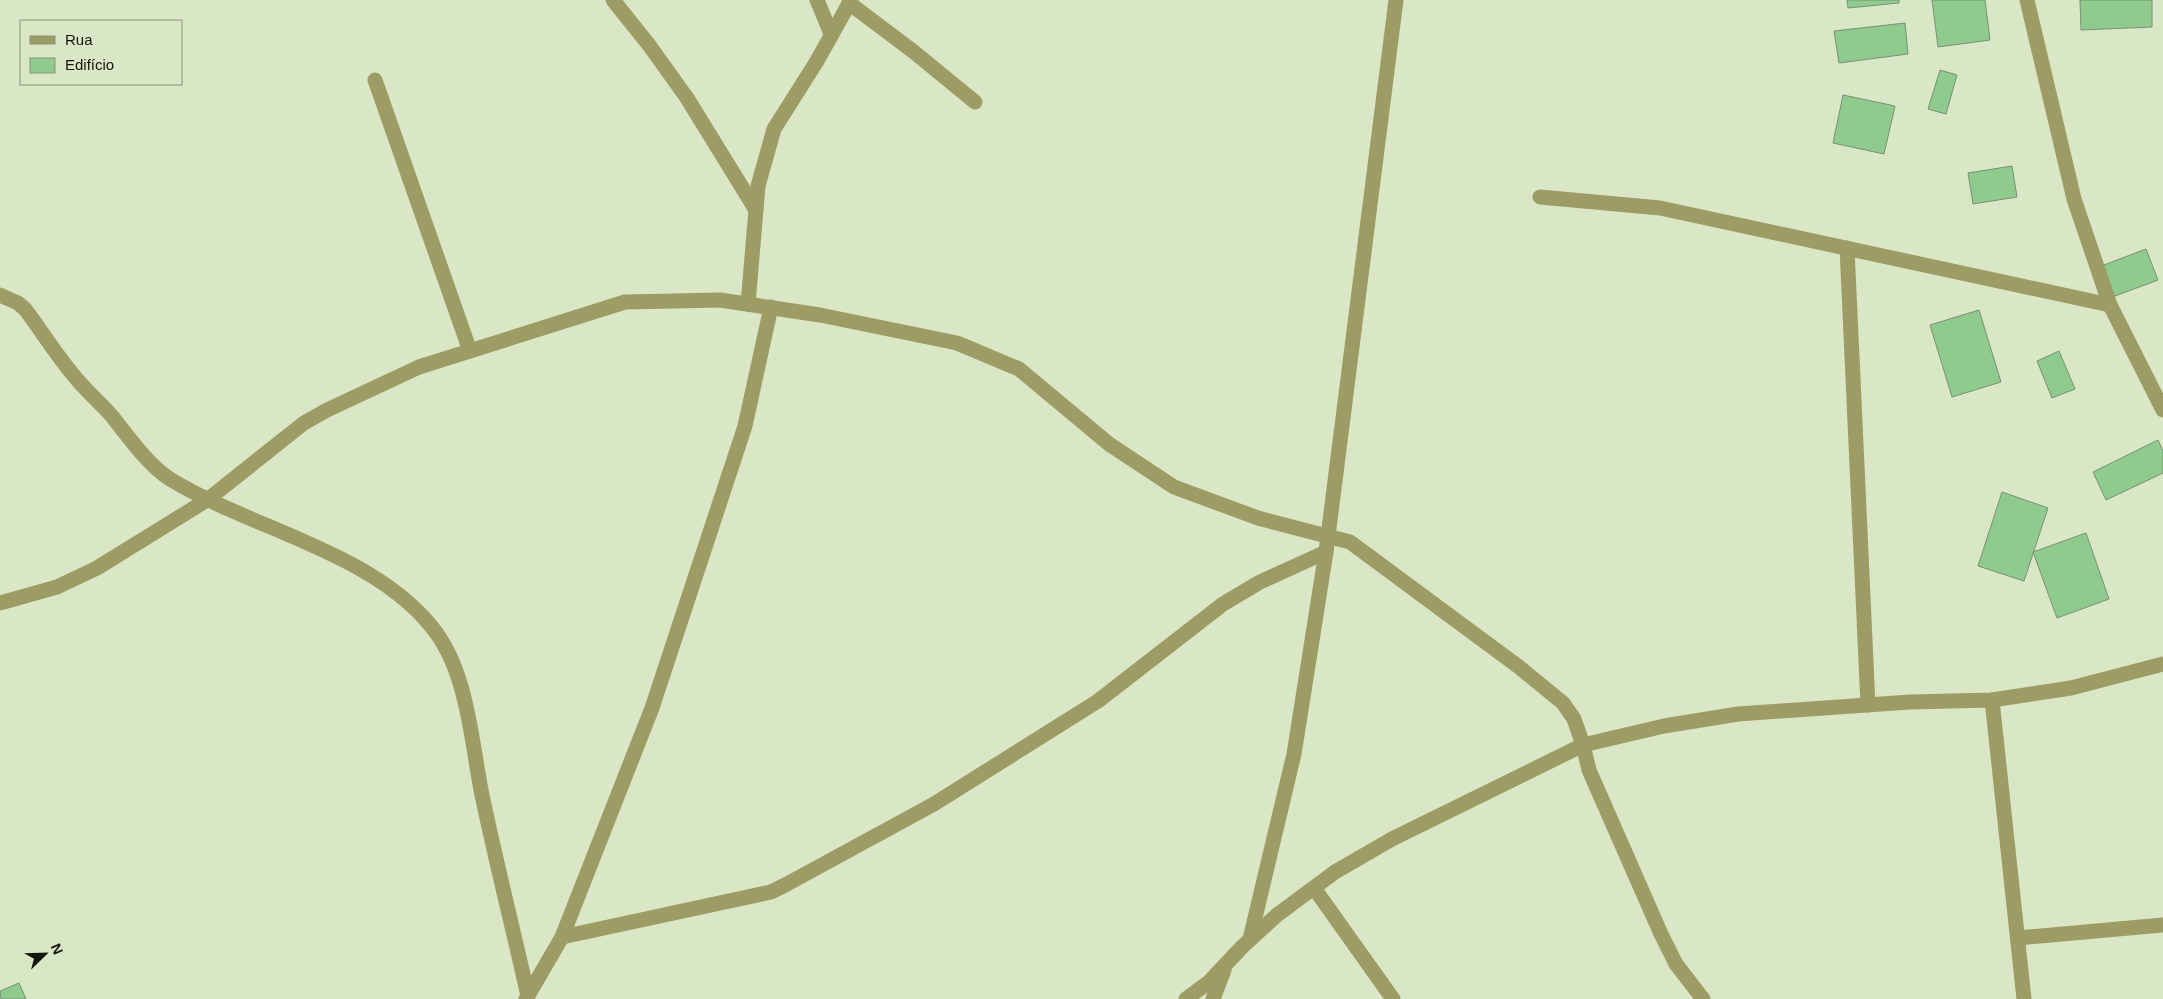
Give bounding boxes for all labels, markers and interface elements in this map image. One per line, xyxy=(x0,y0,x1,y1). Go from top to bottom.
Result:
legend xyxy=(20,20,182,85)
text: Rua xyxy=(65,31,93,48)
text: Edifício xyxy=(65,56,114,73)
north arrow xyxy=(20,929,70,979)
text: N xyxy=(48,941,66,957)

